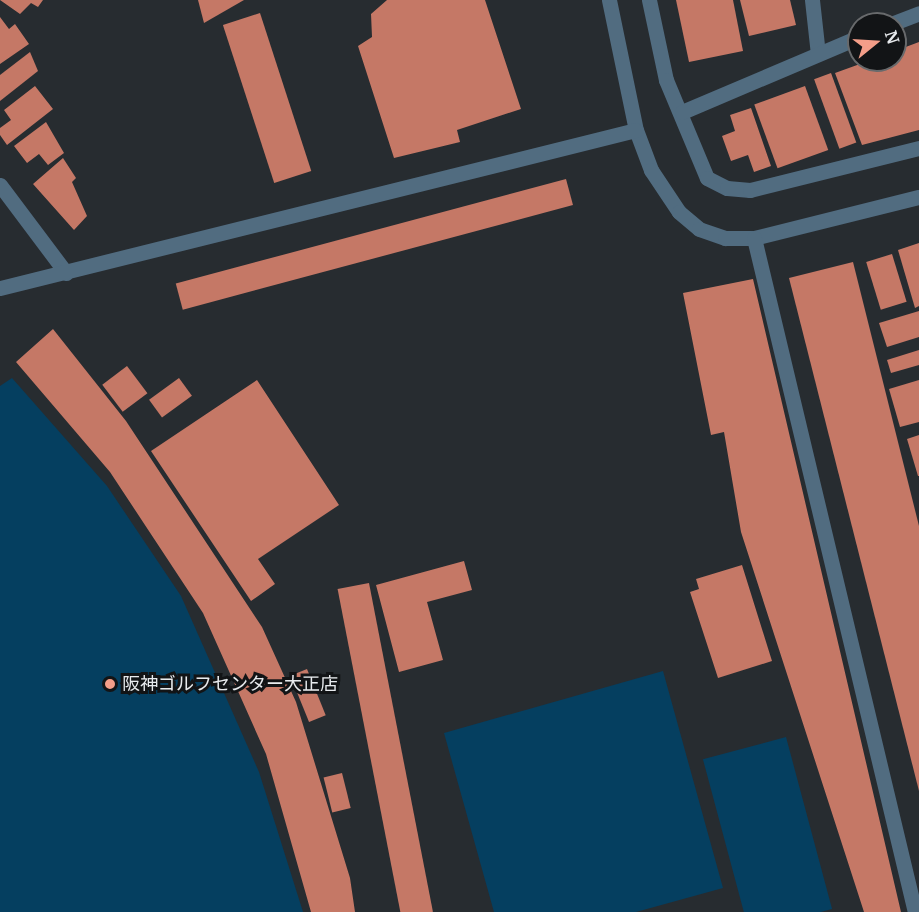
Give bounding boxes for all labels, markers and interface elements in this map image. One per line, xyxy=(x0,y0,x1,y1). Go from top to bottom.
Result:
north arrow xyxy=(847,12,907,72)
text: N xyxy=(881,28,904,46)
place label: 阪神ゴルフセンター大正店 xyxy=(122,673,338,695)
marker: 阪神ゴルフセンター大正店 xyxy=(103,677,117,691)

